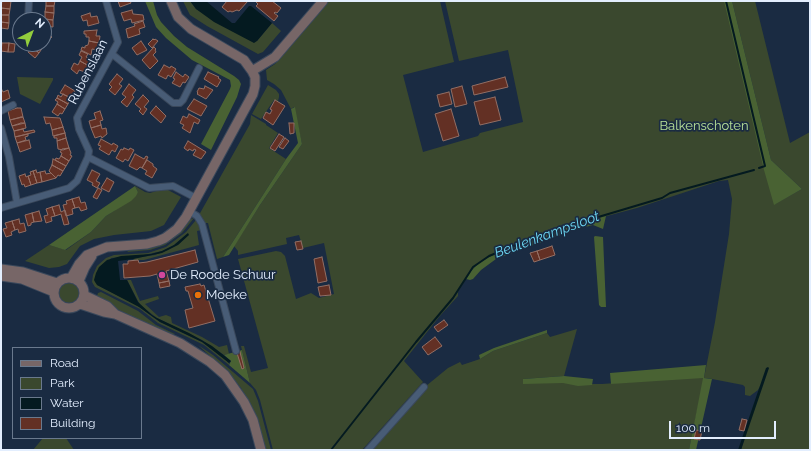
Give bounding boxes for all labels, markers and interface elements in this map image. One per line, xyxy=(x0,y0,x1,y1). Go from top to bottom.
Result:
north arrow xyxy=(12,12,52,52)
text: N xyxy=(32,16,47,31)
street label: Rubenslaan xyxy=(65,37,111,107)
park label: Balkenschoten xyxy=(659,118,749,134)
water label: Beulenkampsloot xyxy=(492,208,602,262)
place label: De Roode Schuur xyxy=(170,267,276,283)
marker: De Roode Schuur xyxy=(157,270,167,280)
place label: Moeke xyxy=(206,287,247,303)
marker: Moeke xyxy=(193,290,203,300)
legend xyxy=(12,347,142,439)
text: Road xyxy=(50,356,79,370)
text: Park xyxy=(50,376,75,390)
text: Water xyxy=(50,396,84,410)
scale bar xyxy=(671,413,778,439)
text: Building xyxy=(50,416,96,430)
text: 100 m xyxy=(676,421,710,435)

